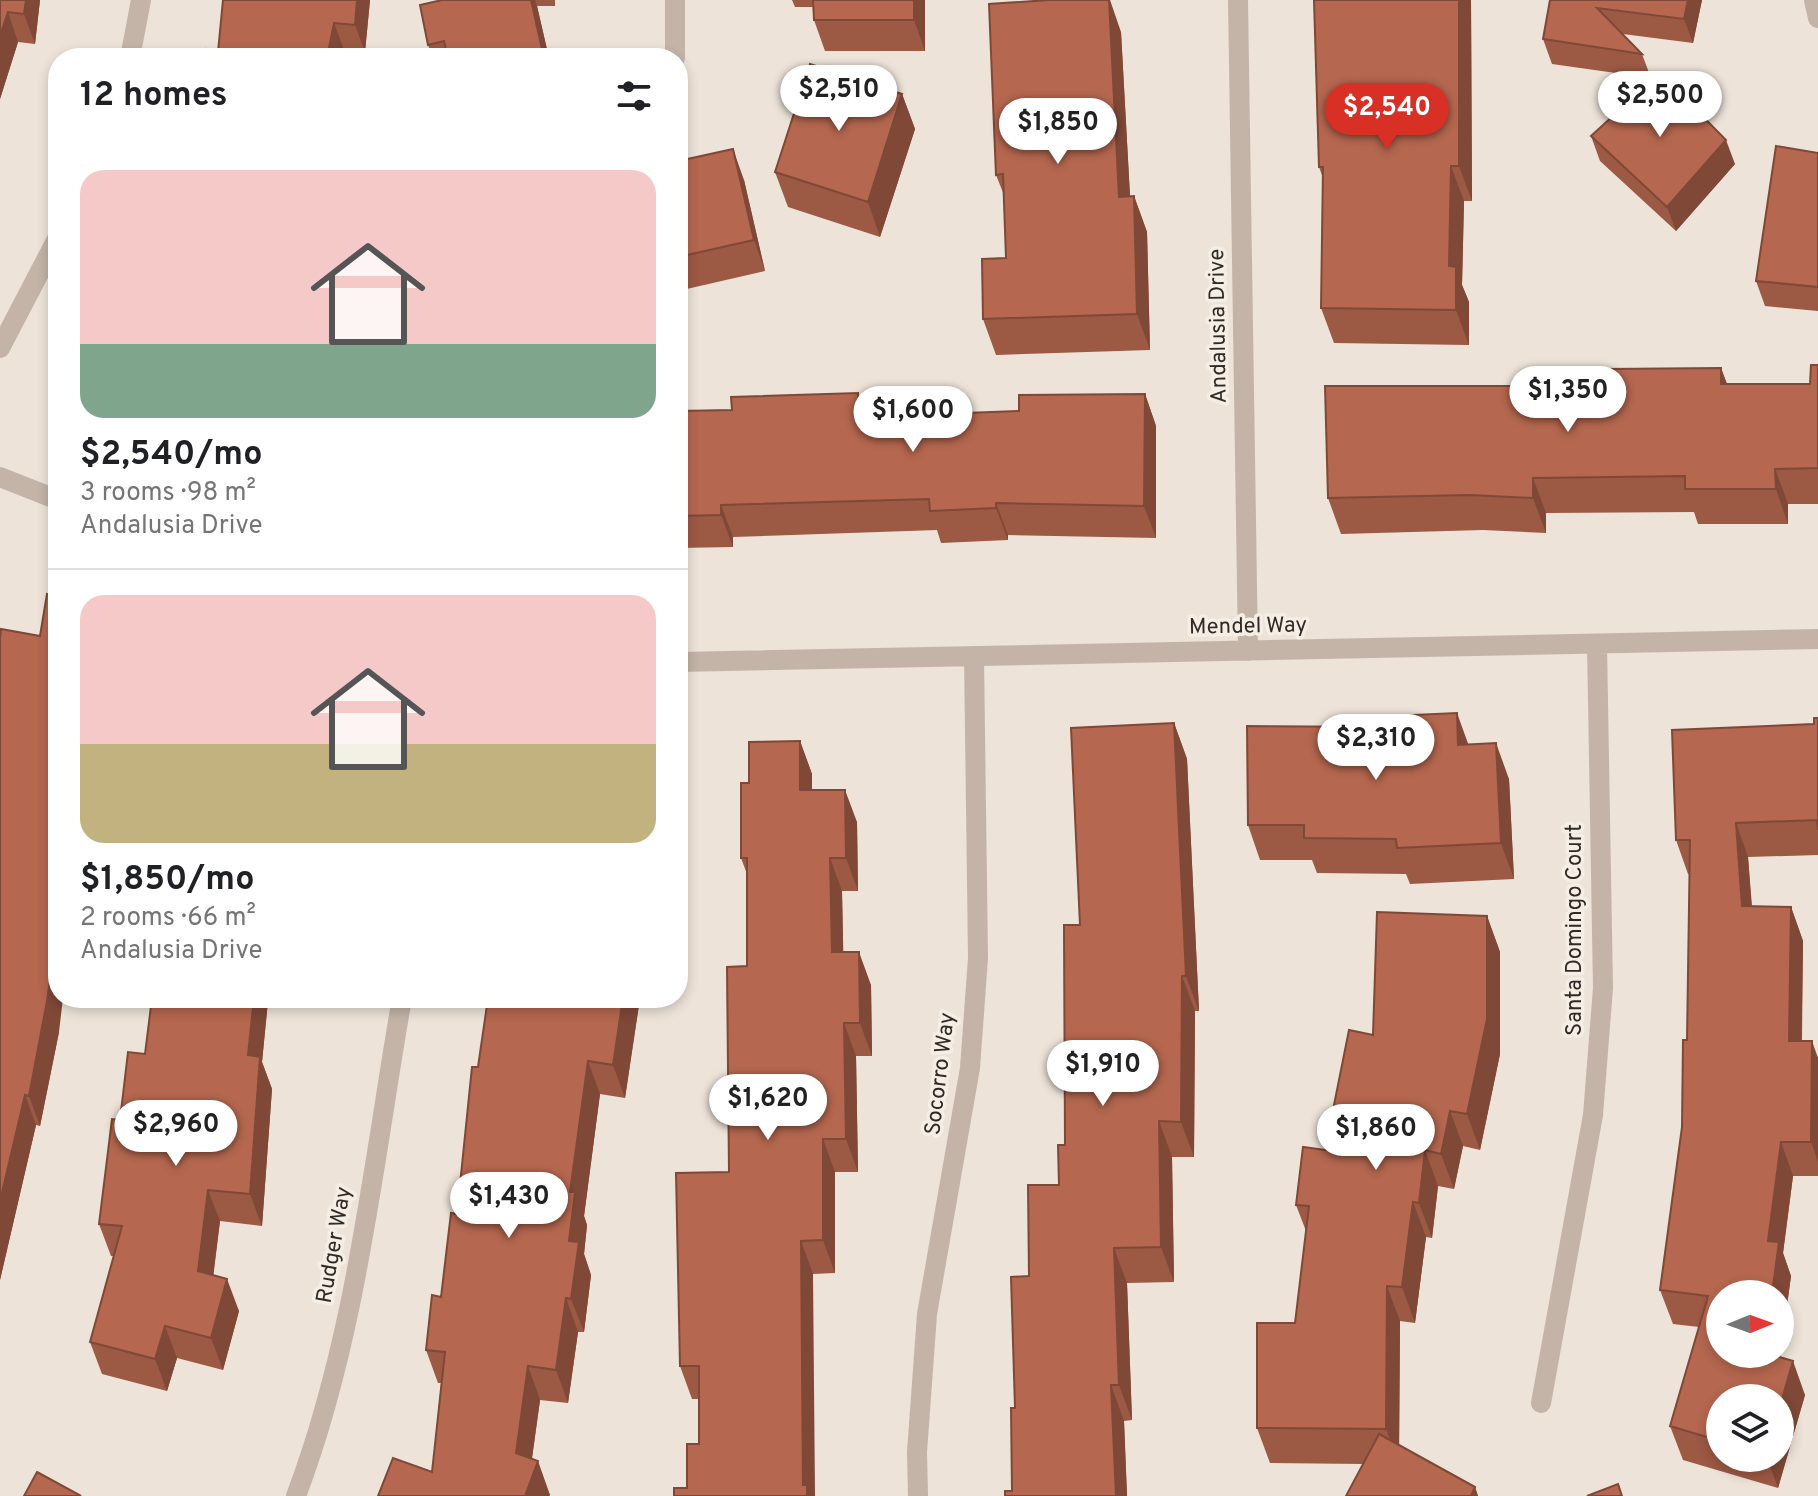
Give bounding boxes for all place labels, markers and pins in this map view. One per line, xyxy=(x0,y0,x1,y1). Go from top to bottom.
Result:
pin: $2,510 xyxy=(774,65,904,133)
pin: $2,500 xyxy=(1595,71,1725,139)
pin: $2,540 xyxy=(1322,83,1452,151)
pin: $1,850 xyxy=(993,98,1123,166)
pin: $1,350 xyxy=(1503,366,1633,434)
pin: $1,600 xyxy=(848,386,978,454)
pin: $2,310 xyxy=(1311,714,1441,782)
pin: $1,910 xyxy=(1038,1040,1168,1108)
pin: $1,620 xyxy=(703,1074,833,1142)
pin: $2,960 xyxy=(111,1100,241,1168)
pin: $1,860 xyxy=(1311,1104,1441,1172)
pin: $1,430 xyxy=(444,1172,574,1240)

